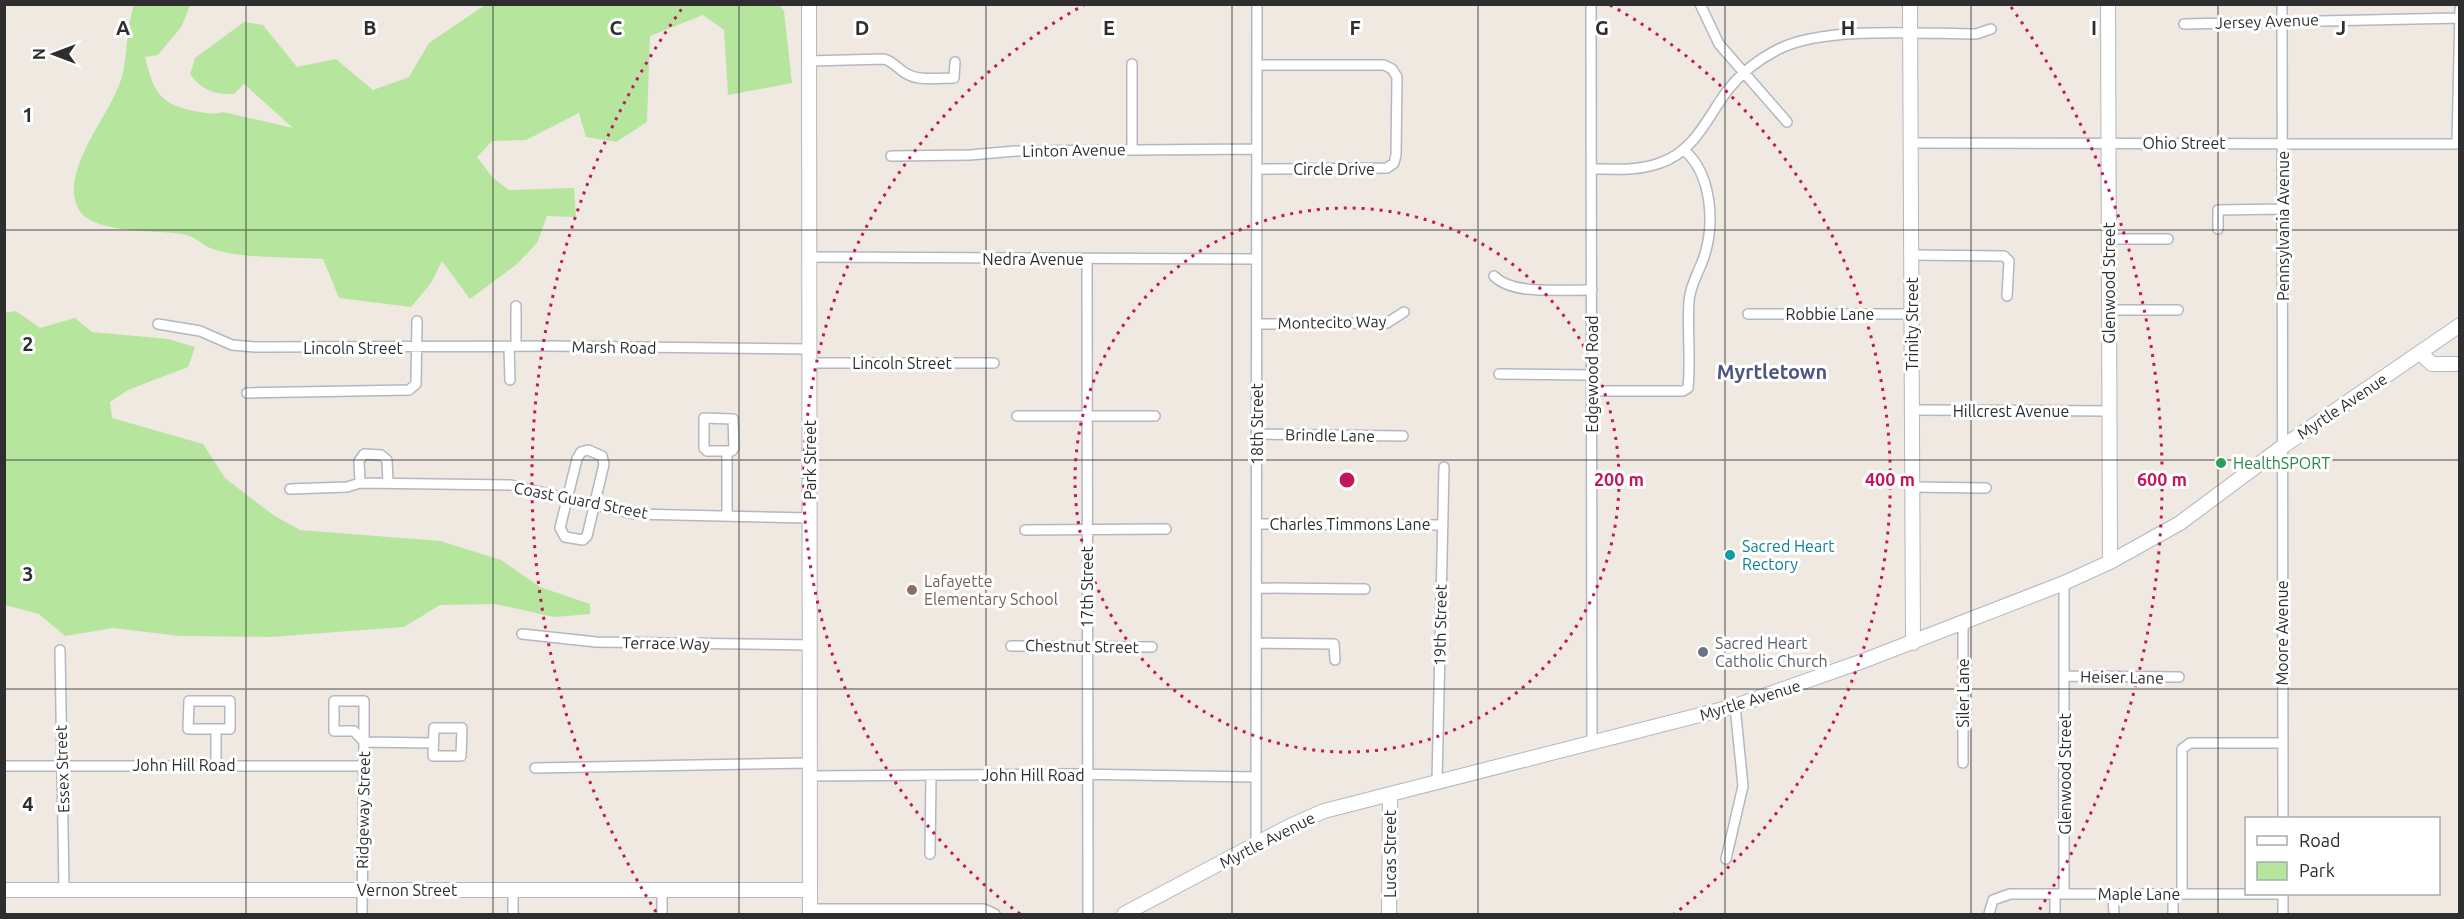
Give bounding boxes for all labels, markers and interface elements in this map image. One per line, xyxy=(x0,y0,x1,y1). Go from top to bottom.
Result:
street label: Jersey Avenue xyxy=(2215,10,2319,32)
text: A xyxy=(116,16,130,39)
text: B xyxy=(363,16,377,39)
text: C xyxy=(610,16,623,39)
text: D xyxy=(855,16,869,39)
text: E xyxy=(1103,16,1115,39)
text: F xyxy=(1349,16,1361,39)
text: G xyxy=(1595,16,1609,39)
text: H xyxy=(1841,16,1855,39)
text: I xyxy=(2091,16,2097,39)
text: J xyxy=(2336,16,2346,39)
north arrow xyxy=(24,24,84,84)
text: N xyxy=(30,48,48,60)
text: 1 xyxy=(22,103,34,126)
street label: Ohio Street xyxy=(2142,134,2226,152)
street label: Linton Avenue xyxy=(1022,140,1126,160)
street label: Pennsylvania Avenue xyxy=(2274,151,2292,301)
street label: Circle Drive xyxy=(1293,160,1375,178)
street label: Glenwood Street xyxy=(2100,222,2118,344)
street label: Nedra Avenue xyxy=(982,250,1084,268)
street label: Trinity Street xyxy=(1903,276,1921,371)
street label: Robbie Lane xyxy=(1786,305,1874,323)
street label: Montecito Way xyxy=(1278,312,1387,332)
street label: Edgewood Road xyxy=(1583,315,1601,433)
text: 2 xyxy=(22,332,34,355)
street label: Marsh Road xyxy=(571,337,657,357)
street label: Lincoln Street xyxy=(303,339,403,357)
street label: Lincoln Street xyxy=(852,354,952,372)
district label: Myrtletown xyxy=(1717,360,1827,383)
street label: Myrtle Avenue xyxy=(2294,369,2390,443)
street label: 18th Street xyxy=(1248,382,1266,465)
street label: Hillcrest Avenue xyxy=(1953,402,2069,420)
street label: Park Street xyxy=(801,419,819,500)
street label: Brindle Lane xyxy=(1285,425,1375,445)
place label: HealthSPORT xyxy=(2233,454,2330,472)
marker: HealthSPORT xyxy=(2214,456,2228,470)
text: 200 m xyxy=(1594,469,1644,489)
text: 400 m xyxy=(1865,469,1915,489)
text: 600 m xyxy=(2137,469,2187,489)
centre of rings xyxy=(1337,470,1357,490)
street label: Coast Guard Street xyxy=(513,478,650,522)
street label: Charles Timmons Lane xyxy=(1269,515,1431,533)
place label: Sacred Heart Rectory xyxy=(1742,537,1835,573)
street label: 17th Street xyxy=(1078,545,1096,628)
marker: Sacred Heart Rectory xyxy=(1723,548,1737,562)
text: 3 xyxy=(22,562,34,585)
place label: Lafayette Elementary School xyxy=(924,572,1058,608)
street label: Moore Avenue xyxy=(2273,580,2291,686)
marker: Lafayette Elementary School xyxy=(905,583,919,597)
street label: 19th Street xyxy=(1430,583,1450,666)
street label: Terrace Way xyxy=(622,633,710,653)
place label: Sacred Heart Catholic Church xyxy=(1715,634,1828,670)
street label: Chestnut Street xyxy=(1025,636,1140,656)
marker: Sacred Heart Catholic Church xyxy=(1696,645,1710,659)
street label: Siler Lane xyxy=(1954,658,1972,728)
street label: Heiser Lane xyxy=(2080,667,2164,687)
street label: Myrtle Avenue xyxy=(1697,676,1803,724)
street label: Glenwood Street xyxy=(2056,713,2074,835)
street label: Essex Street xyxy=(51,724,73,813)
street label: Ridgeway Street xyxy=(353,750,373,869)
street label: John Hill Road xyxy=(132,756,236,774)
street label: John Hill Road xyxy=(981,766,1085,784)
text: 4 xyxy=(22,792,34,815)
street label: Myrtle Avenue xyxy=(1216,808,1318,872)
street label: Lucas Street xyxy=(1381,809,1399,898)
legend xyxy=(2245,817,2440,895)
text: Road xyxy=(2299,830,2341,850)
text: Park xyxy=(2299,860,2335,880)
street label: Vernon Street xyxy=(357,881,458,899)
street label: Maple Lane xyxy=(2098,885,2180,903)

